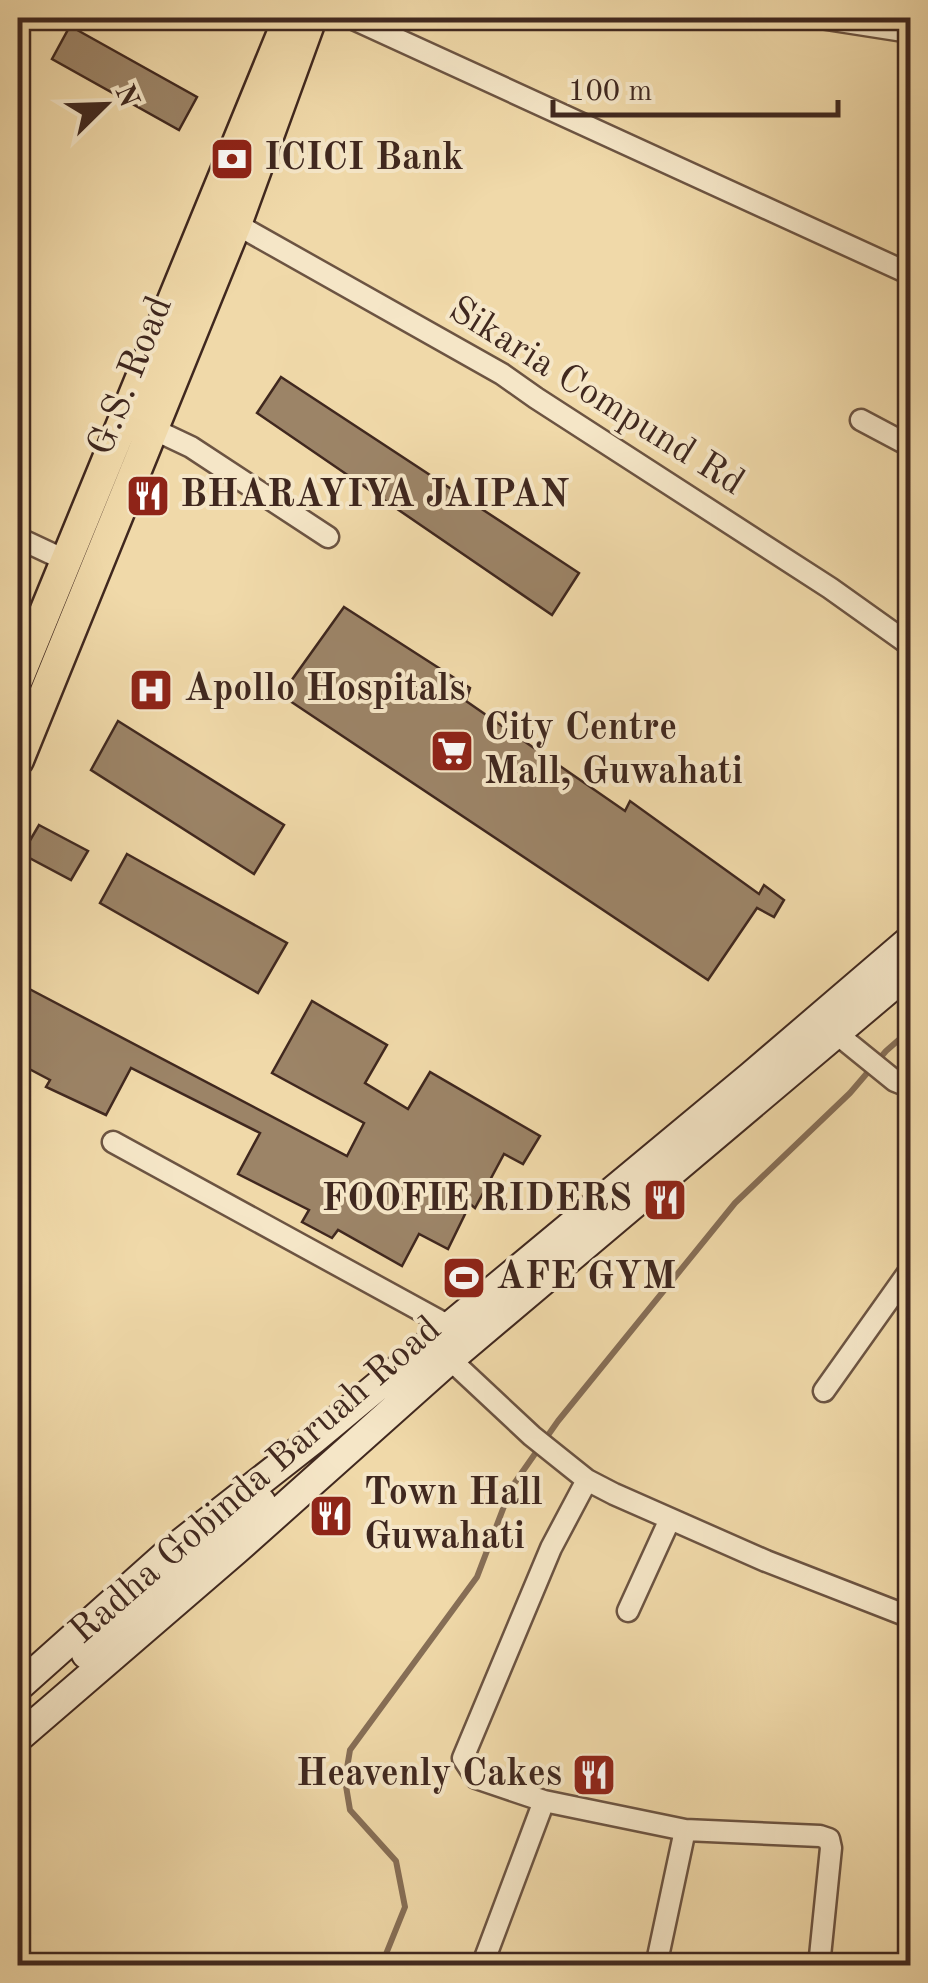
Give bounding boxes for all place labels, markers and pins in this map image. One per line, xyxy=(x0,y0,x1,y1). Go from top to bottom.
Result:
bank icon: ICICI Bank xyxy=(209,136,255,182)
place label: ICICI Bank xyxy=(264,140,464,178)
restaurant icon: BHARAYIYA JAIPAN xyxy=(125,473,171,519)
place label: BHARAYIYA JAIPAN xyxy=(180,477,569,515)
hospital icon: Apollo Hospitals xyxy=(128,667,174,713)
place label: Apollo Hospitals xyxy=(184,671,466,709)
place label: City Centre Mall, Guwahati xyxy=(484,710,743,792)
supermarket icon: City Centre Mall, Guwahati xyxy=(429,728,475,774)
restaurant icon: FOOFIE RIDERS xyxy=(642,1177,688,1223)
place label: FOOFIE RIDERS xyxy=(322,1181,632,1219)
sports icon: AFE GYM xyxy=(441,1255,487,1301)
place label: AFE GYM xyxy=(496,1259,676,1297)
place label: Town Hall Guwahati xyxy=(364,1475,543,1557)
restaurant icon: Town Hall Guwahati xyxy=(308,1493,354,1539)
restaurant icon: Heavenly Cakes xyxy=(571,1752,617,1798)
place label: Heavenly Cakes xyxy=(296,1756,562,1794)

